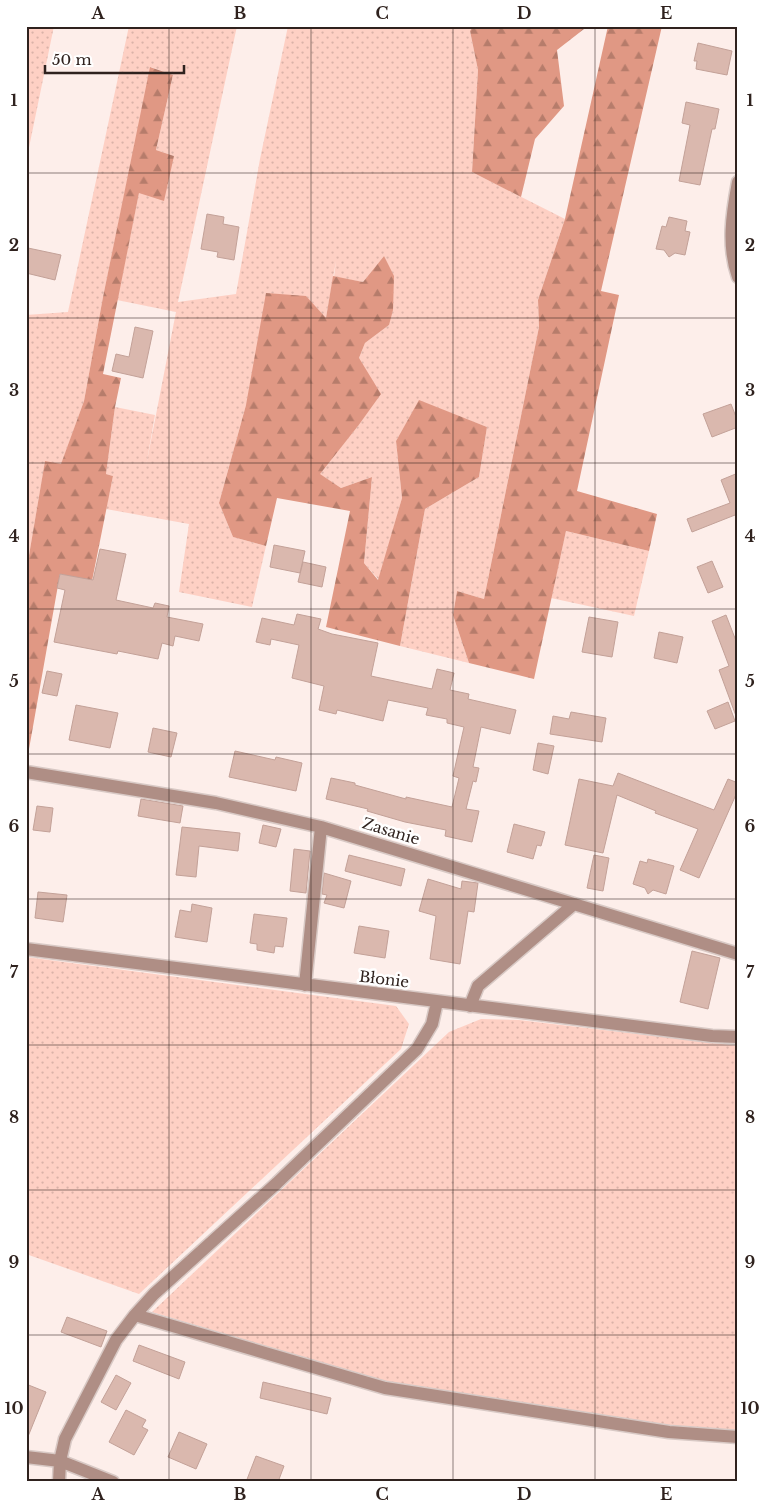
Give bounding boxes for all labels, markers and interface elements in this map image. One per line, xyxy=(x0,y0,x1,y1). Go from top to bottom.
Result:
text: A xyxy=(91,3,106,23)
text: B xyxy=(234,3,247,23)
text: C xyxy=(375,3,389,23)
text: D xyxy=(517,3,531,23)
text: E xyxy=(660,3,672,23)
scale bar xyxy=(45,42,184,74)
text: 50 m xyxy=(52,50,92,69)
text: 1 xyxy=(11,90,18,110)
text: 1 xyxy=(747,90,754,110)
text: 2 xyxy=(9,235,19,255)
text: 2 xyxy=(745,235,755,255)
text: 3 xyxy=(9,380,19,400)
text: 3 xyxy=(745,380,755,400)
text: 4 xyxy=(9,526,19,546)
text: 4 xyxy=(745,526,755,546)
text: 5 xyxy=(9,671,19,691)
text: 5 xyxy=(745,671,755,691)
street label: Zasanie xyxy=(360,813,422,849)
text: 6 xyxy=(9,816,20,836)
text: 6 xyxy=(745,816,756,836)
text: 7 xyxy=(10,962,19,982)
text: 7 xyxy=(746,962,755,982)
street label: Błonie xyxy=(358,967,410,991)
text: 8 xyxy=(9,1107,19,1127)
text: 8 xyxy=(745,1107,755,1127)
text: 9 xyxy=(9,1252,20,1272)
text: 9 xyxy=(745,1252,756,1272)
text: 10 xyxy=(4,1398,24,1418)
text: 10 xyxy=(740,1398,760,1418)
text: A xyxy=(91,1484,106,1504)
text: B xyxy=(234,1484,247,1504)
text: C xyxy=(375,1484,389,1504)
text: D xyxy=(517,1484,531,1504)
text: E xyxy=(660,1484,672,1504)

